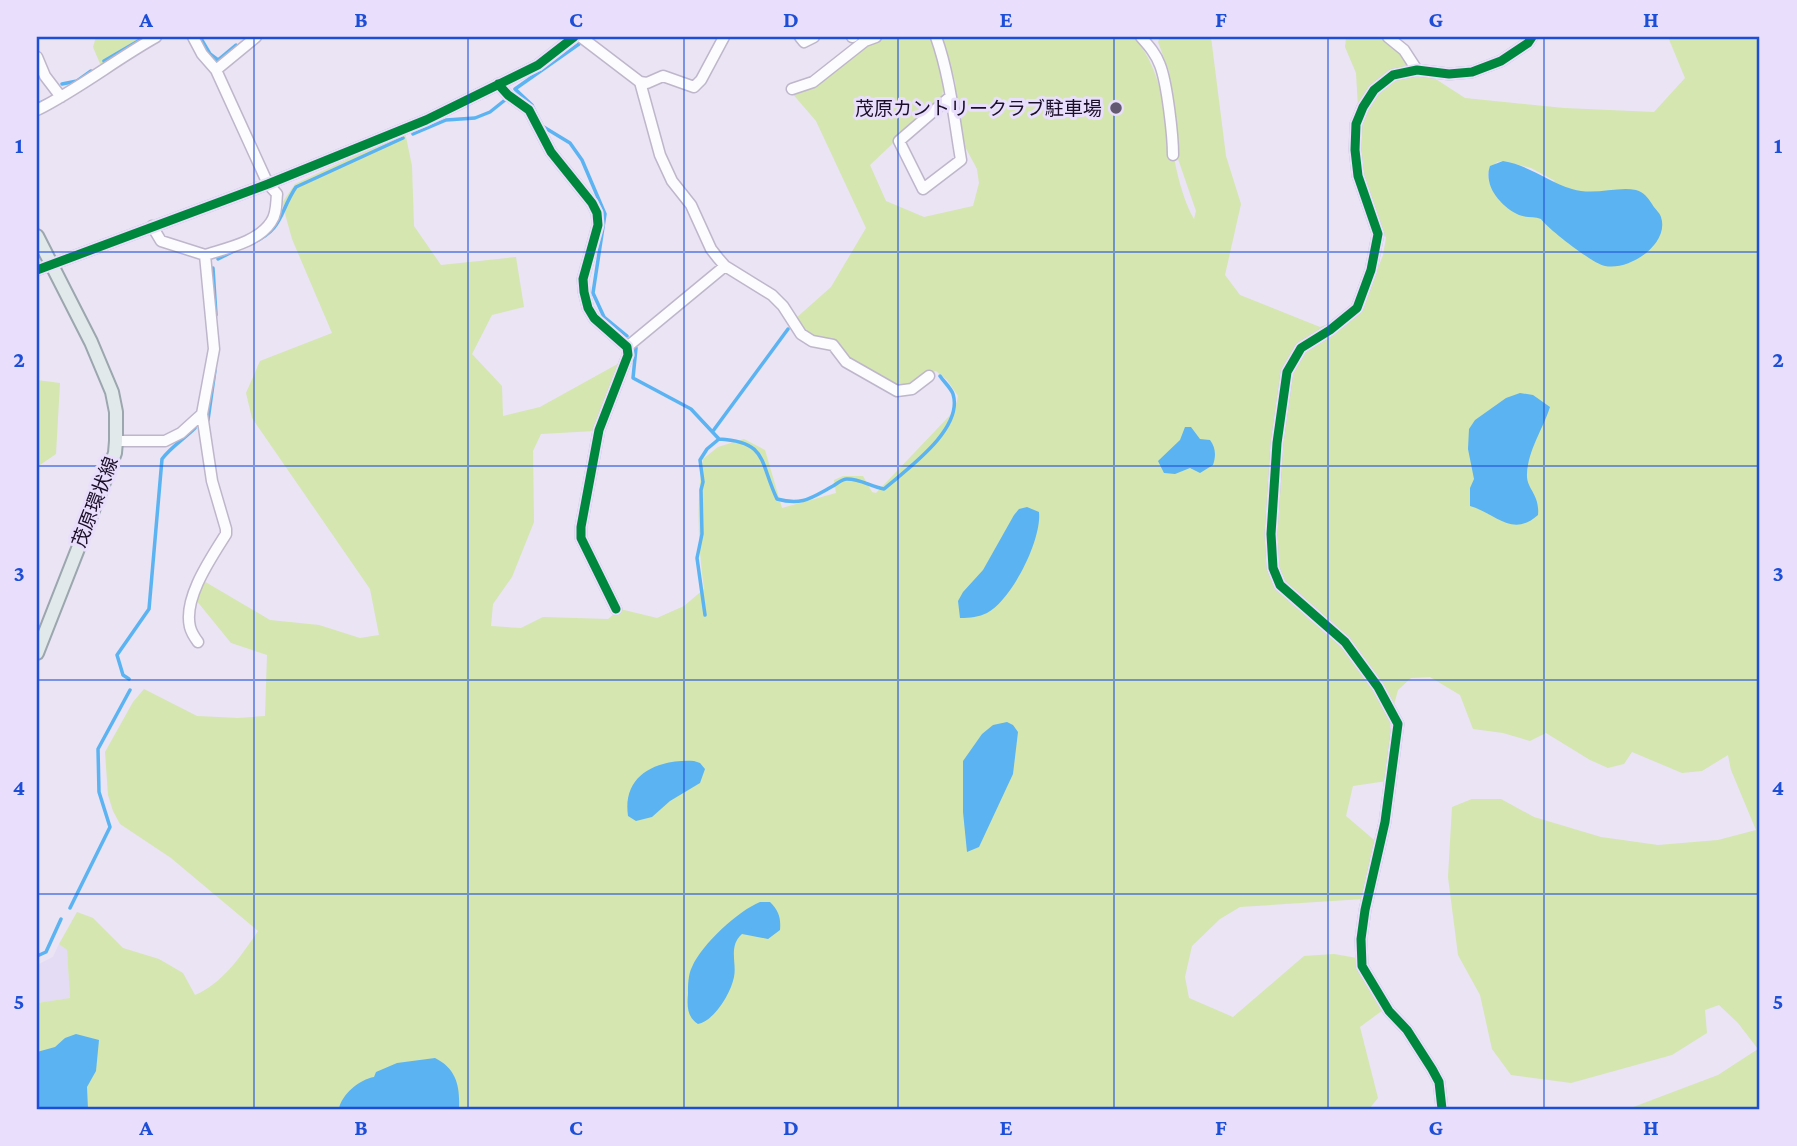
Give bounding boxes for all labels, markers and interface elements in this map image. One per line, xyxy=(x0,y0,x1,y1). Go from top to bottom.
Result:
text: A xyxy=(138,6,153,32)
text: B xyxy=(354,6,368,32)
text: C xyxy=(569,6,583,32)
text: D xyxy=(783,6,799,32)
text: E xyxy=(999,6,1013,32)
text: F xyxy=(1215,6,1227,32)
text: G xyxy=(1429,6,1444,32)
text: H xyxy=(1643,6,1659,32)
place label: 茂原カントリークラブ駐車場 xyxy=(855,98,1102,119)
marker: 茂原カントリークラブ駐車場 xyxy=(1108,100,1124,116)
text: 1 xyxy=(15,132,24,158)
text: 1 xyxy=(1774,132,1783,158)
text: 2 xyxy=(13,346,25,372)
text: 2 xyxy=(1772,346,1784,372)
street label: 茂原環状線 xyxy=(68,454,122,550)
text: 3 xyxy=(13,560,25,586)
text: 3 xyxy=(1772,560,1784,586)
text: 4 xyxy=(13,774,25,800)
text: 4 xyxy=(1772,774,1784,800)
text: 5 xyxy=(13,988,25,1014)
text: 5 xyxy=(1772,988,1784,1014)
text: A xyxy=(138,1114,153,1140)
text: B xyxy=(354,1114,368,1140)
text: C xyxy=(569,1114,583,1140)
text: D xyxy=(783,1114,799,1140)
text: E xyxy=(999,1114,1013,1140)
text: F xyxy=(1215,1114,1227,1140)
text: G xyxy=(1429,1114,1444,1140)
text: H xyxy=(1643,1114,1659,1140)

